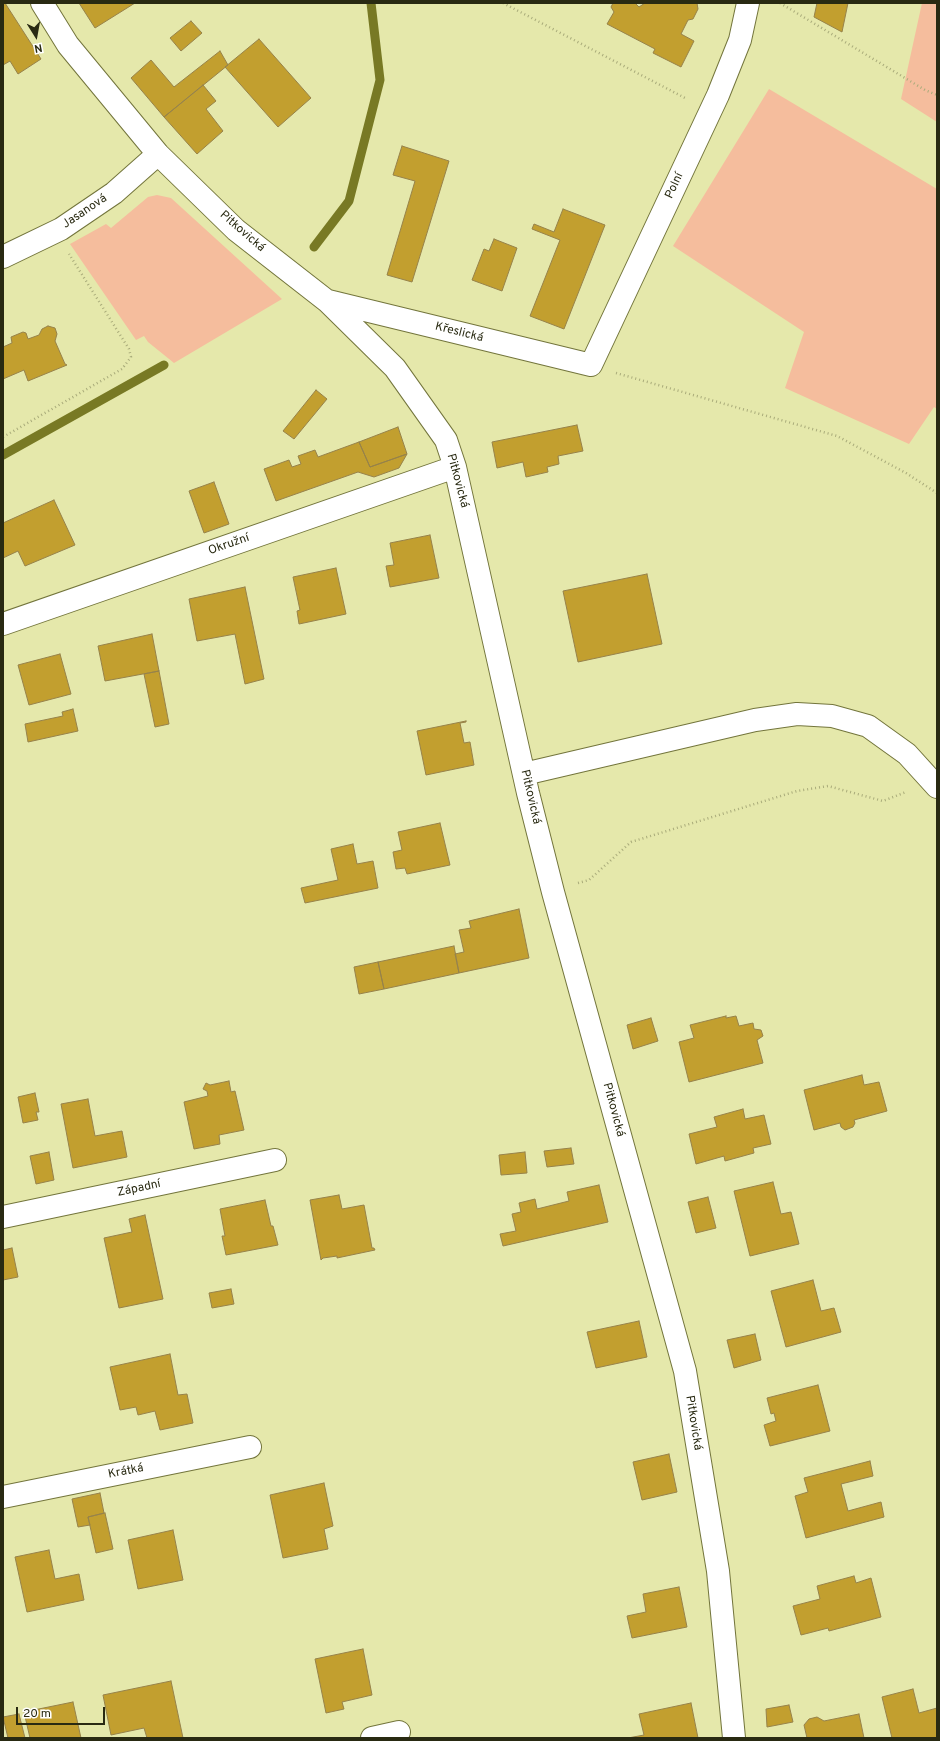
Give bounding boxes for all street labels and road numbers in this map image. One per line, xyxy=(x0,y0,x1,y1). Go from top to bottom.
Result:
street label: Polní xyxy=(663,171,687,201)
street label: Jasanová xyxy=(60,192,110,232)
street label: Pitkovická xyxy=(216,208,268,256)
street label: Křeslická xyxy=(433,320,485,346)
street label: Pitkovická xyxy=(443,452,471,510)
street label: Okružní xyxy=(207,531,251,559)
street label: Pitkovická xyxy=(517,768,543,826)
street label: Pitkovická xyxy=(599,1081,627,1139)
street label: Západní xyxy=(116,1177,162,1201)
street label: Pitkovická xyxy=(682,1395,704,1451)
street label: Krátká xyxy=(107,1462,145,1482)

